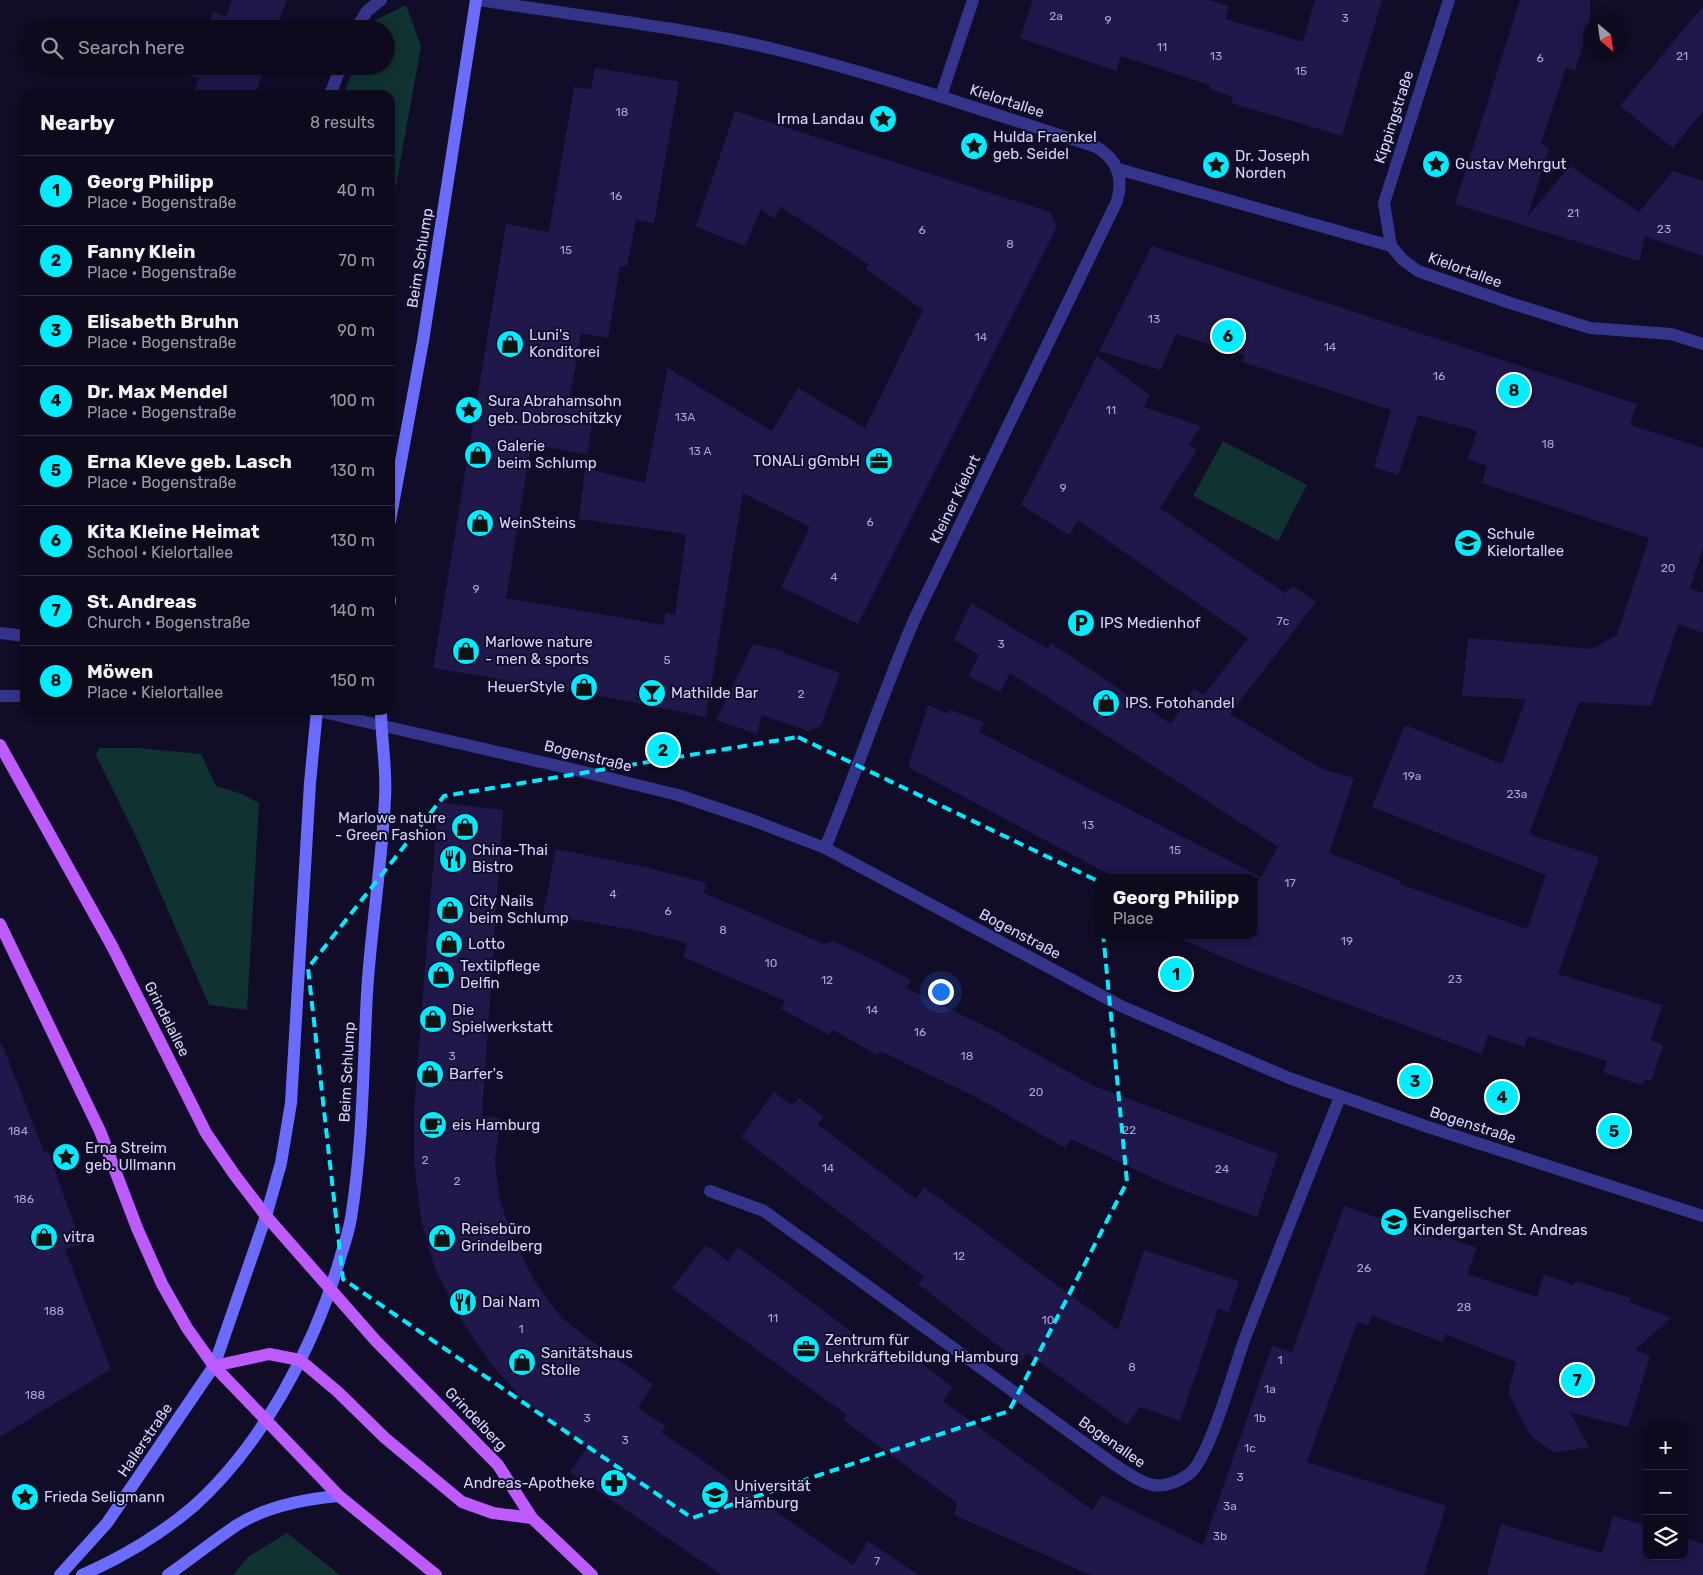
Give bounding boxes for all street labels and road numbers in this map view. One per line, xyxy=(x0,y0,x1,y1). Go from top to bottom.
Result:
street label: Kippingstraße xyxy=(1370,68,1418,166)
street label: Kielortallee xyxy=(967,81,1047,121)
street label: Beim Schlump xyxy=(403,207,437,309)
street label: Kielortallee xyxy=(1426,248,1504,292)
street label: Kleiner Kielort xyxy=(926,452,984,546)
street label: Bogenstraße xyxy=(542,736,634,776)
street label: Bogenstraße xyxy=(976,905,1064,963)
street label: Grindelallee xyxy=(140,978,194,1060)
street label: Beim Schlump xyxy=(335,1021,359,1123)
street label: Bogenstraße xyxy=(1428,1103,1518,1147)
street label: Grindelberg xyxy=(441,1383,511,1455)
street label: Hallerstraße xyxy=(114,1400,176,1480)
street label: Bogenallee xyxy=(1075,1412,1149,1472)

